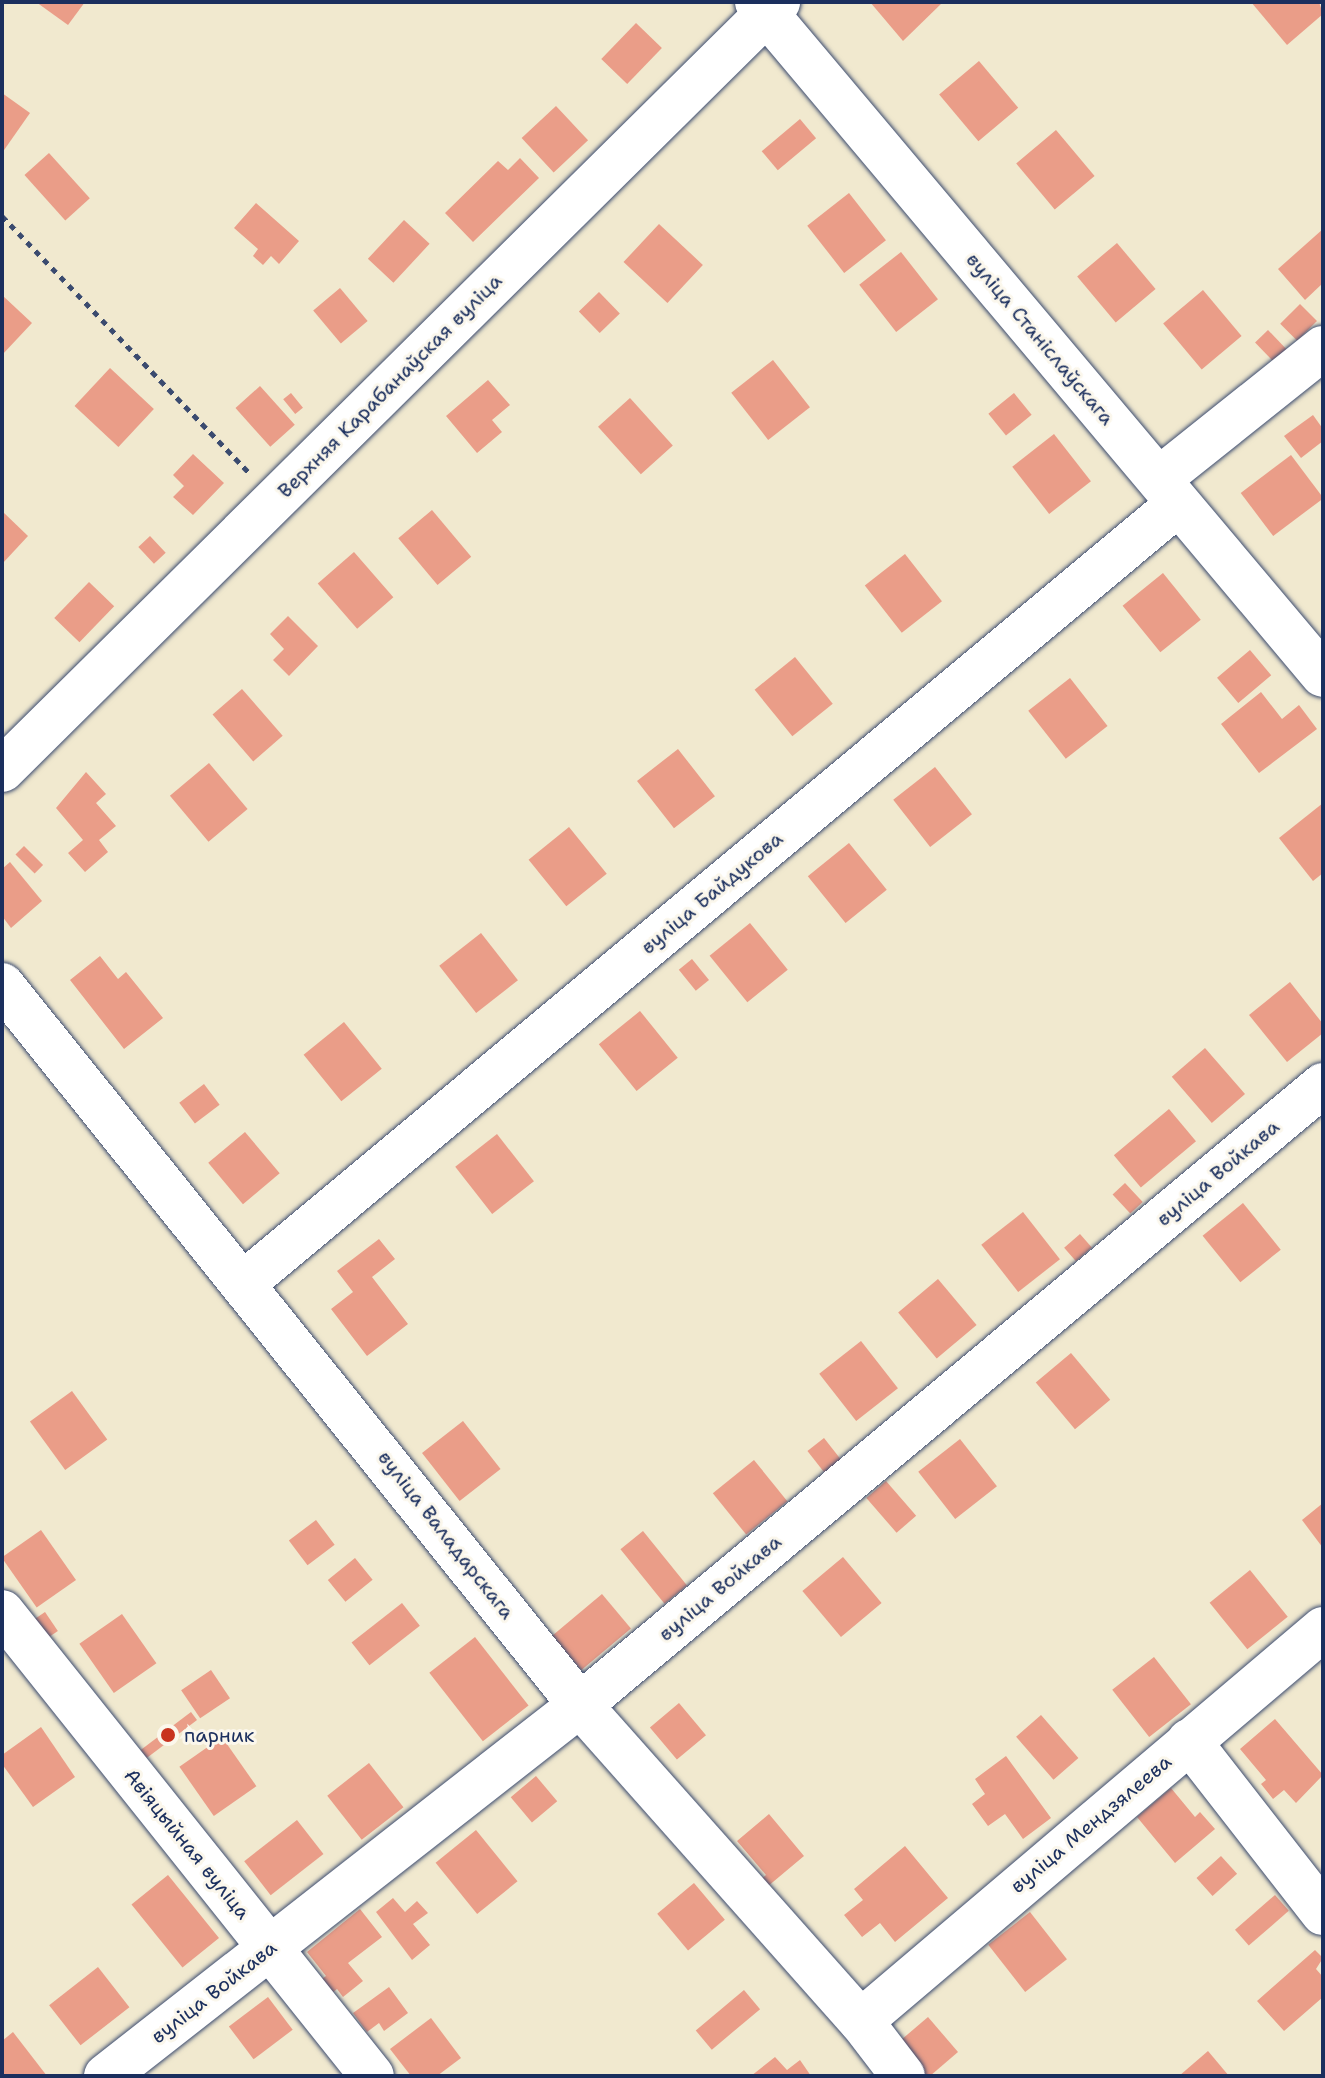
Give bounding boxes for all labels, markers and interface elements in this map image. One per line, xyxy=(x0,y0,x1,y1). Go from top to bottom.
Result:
street label: вуліца Станіслаўскага xyxy=(961,248,1119,430)
street label: Верхняя Карабанаўская вуліца xyxy=(273,269,507,503)
street label: вуліца Байдукова xyxy=(636,827,788,959)
street label: вуліца Войкава xyxy=(1152,1115,1284,1231)
street label: вуліца Валадарскага xyxy=(373,1446,519,1624)
street label: вуліца Войкава xyxy=(654,1530,786,1646)
place label: парник xyxy=(184,1723,254,1747)
marker: парник xyxy=(159,1726,177,1744)
street label: вуліца Мендзялеева xyxy=(1006,1750,1176,1898)
street label: Авіяцыйная вуліца xyxy=(119,1764,255,1924)
street label: вуліца Войкава xyxy=(146,1936,282,2048)

